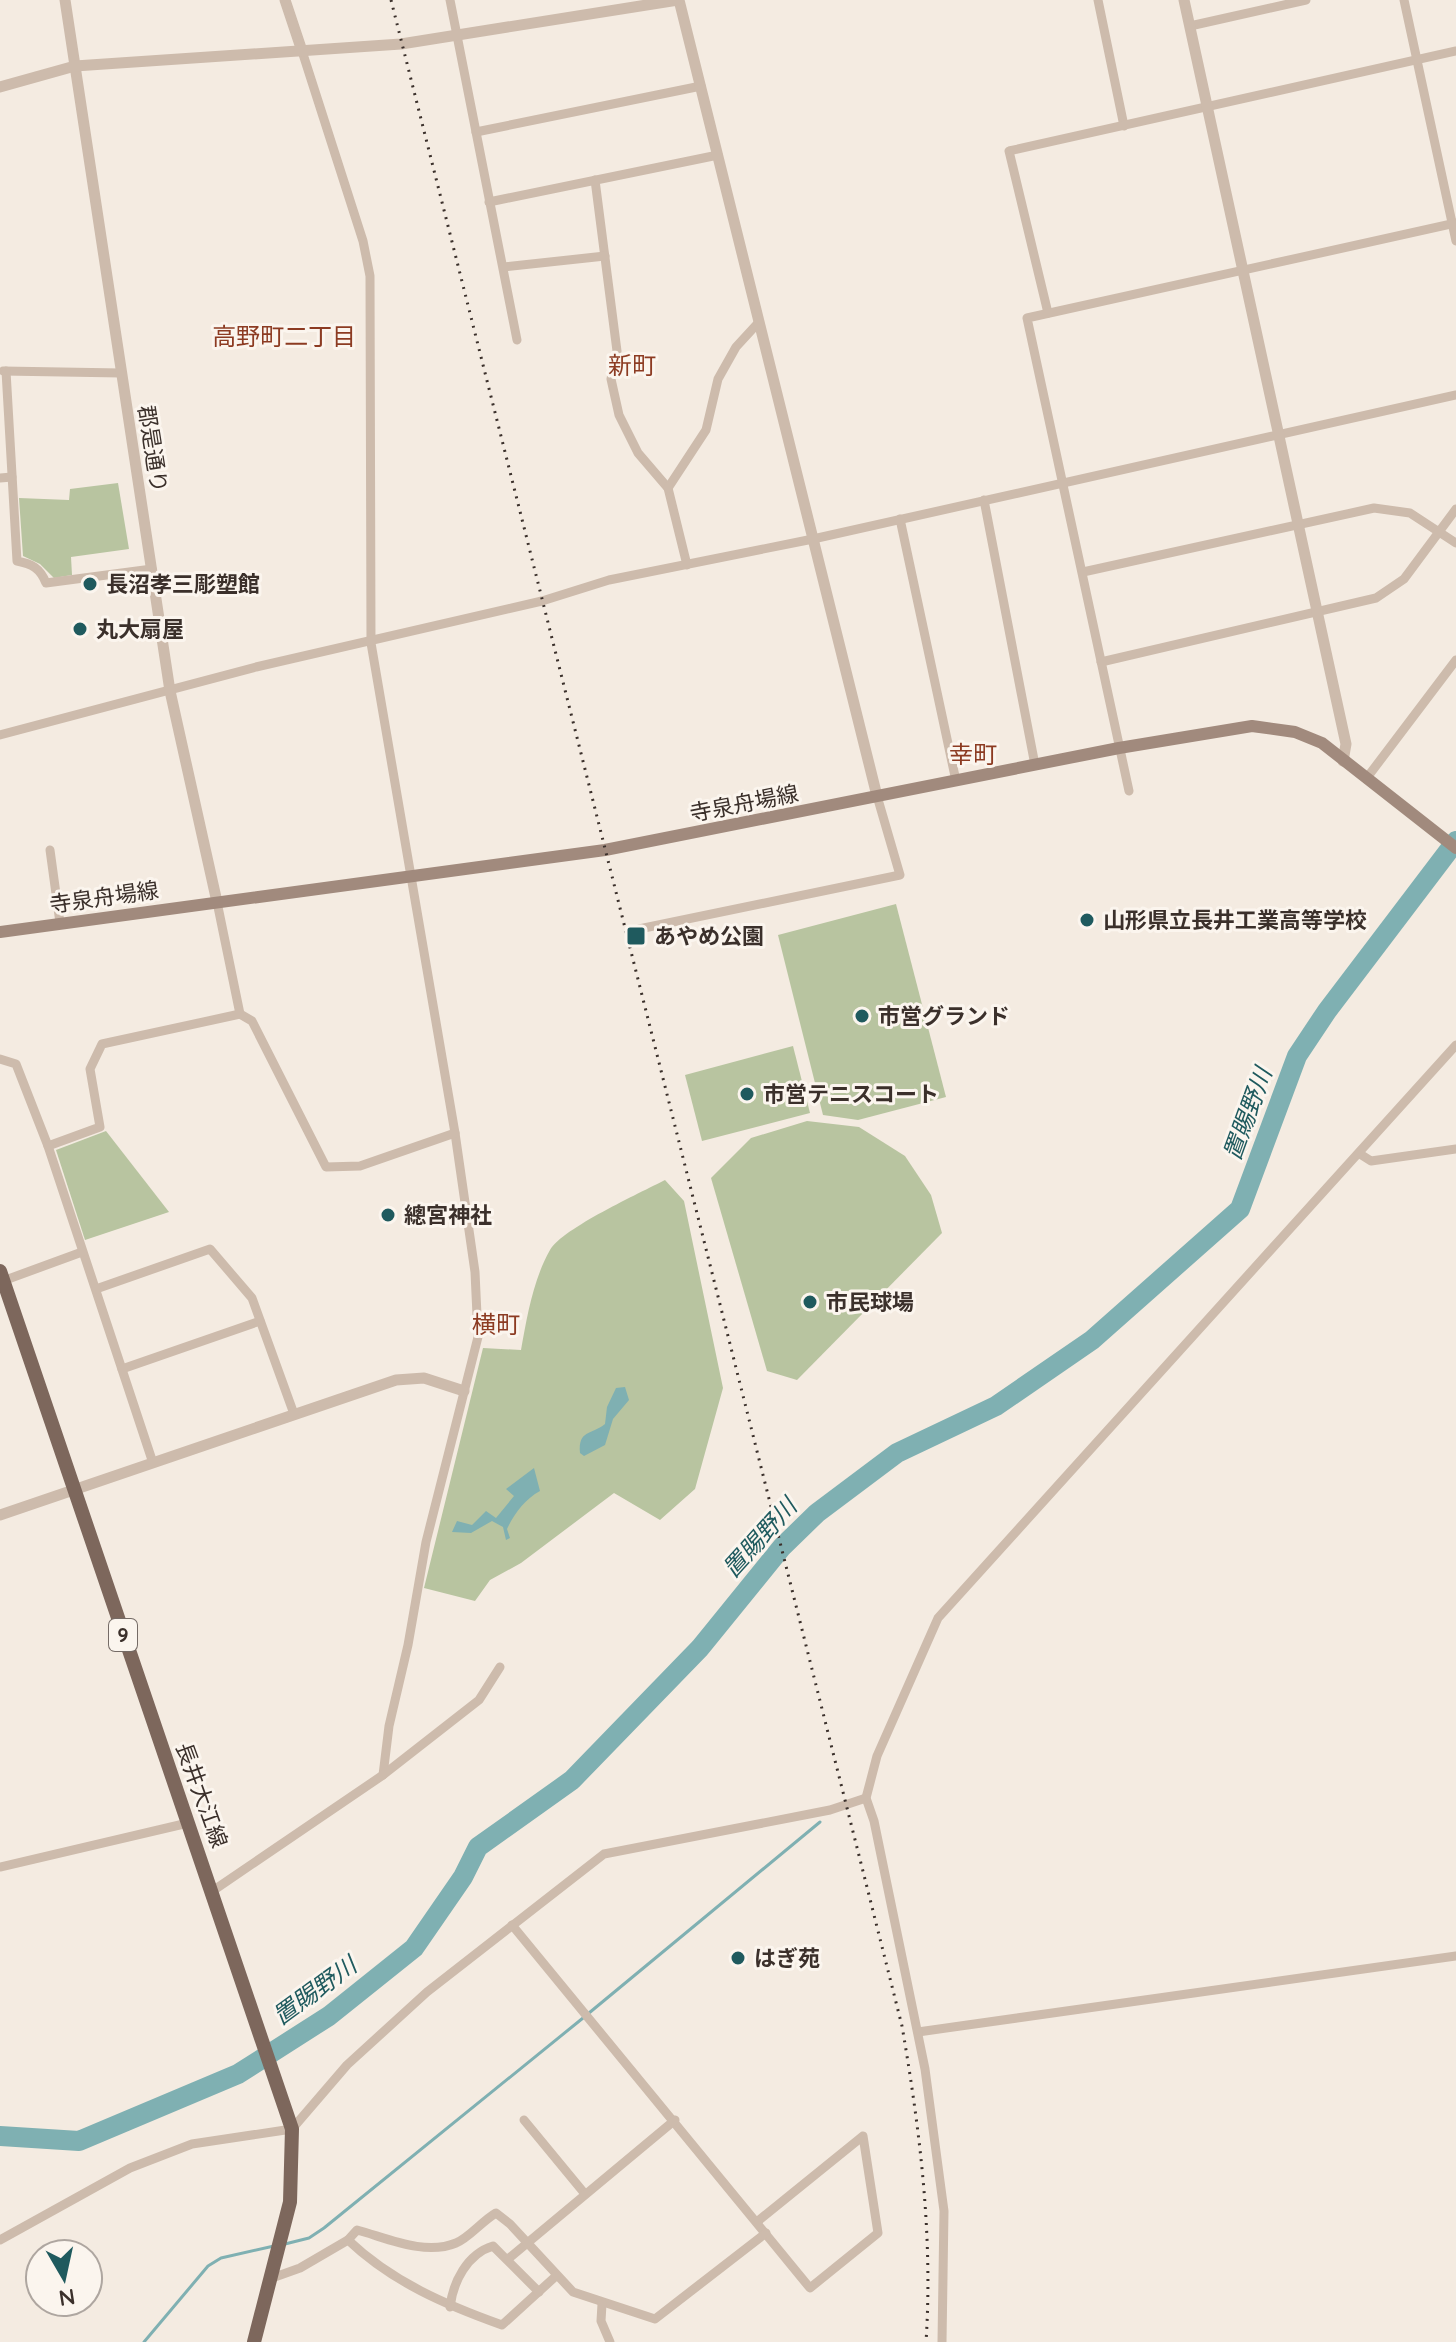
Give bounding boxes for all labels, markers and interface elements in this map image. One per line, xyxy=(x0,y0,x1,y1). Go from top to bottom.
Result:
district label: 高野町二丁目 xyxy=(212,321,356,351)
district label: 新町 xyxy=(608,350,656,380)
street label: 郡是通り xyxy=(132,403,174,495)
place label: 長沼孝三彫塑館 xyxy=(106,570,260,598)
marker: 長沼孝三彫塑館 xyxy=(81,575,99,593)
place label: 丸大扇屋 xyxy=(96,615,184,643)
marker: 丸大扇屋 xyxy=(71,620,89,638)
district label: 幸町 xyxy=(949,739,997,769)
street label: 寺泉舟場線 xyxy=(687,779,801,827)
street label: 寺泉舟場線 xyxy=(48,875,160,919)
place label: 山形県立長井工業高等学校 xyxy=(1103,906,1367,934)
marker: 山形県立長井工業高等学校 xyxy=(1078,911,1096,929)
place label: あやめ公園 xyxy=(654,922,764,950)
marker: あやめ公園 xyxy=(625,925,647,947)
place label: 市営グランド xyxy=(878,1002,1010,1030)
marker: 市営グランド xyxy=(853,1007,871,1025)
water label: 置賜野川 xyxy=(1217,1061,1279,1164)
place label: 市営テニスコート xyxy=(763,1080,939,1108)
marker: 市営テニスコート xyxy=(738,1085,756,1103)
place label: 總宮神社 xyxy=(404,1201,492,1229)
marker: 總宮神社 xyxy=(379,1206,397,1224)
place label: 市民球場 xyxy=(826,1288,914,1316)
marker: 市民球場 xyxy=(801,1293,819,1311)
district label: 横町 xyxy=(472,1309,520,1339)
water label: 置賜野川 xyxy=(716,1489,805,1583)
road number: 9 xyxy=(109,1619,137,1651)
street label: 長井大江線 xyxy=(170,1739,234,1851)
place label: はぎ苑 xyxy=(754,1944,820,1972)
water label: 置賜野川 xyxy=(267,1948,364,2031)
marker: はぎ苑 xyxy=(729,1949,747,1967)
north arrow xyxy=(24,2238,104,2318)
text: N xyxy=(57,2283,77,2313)

